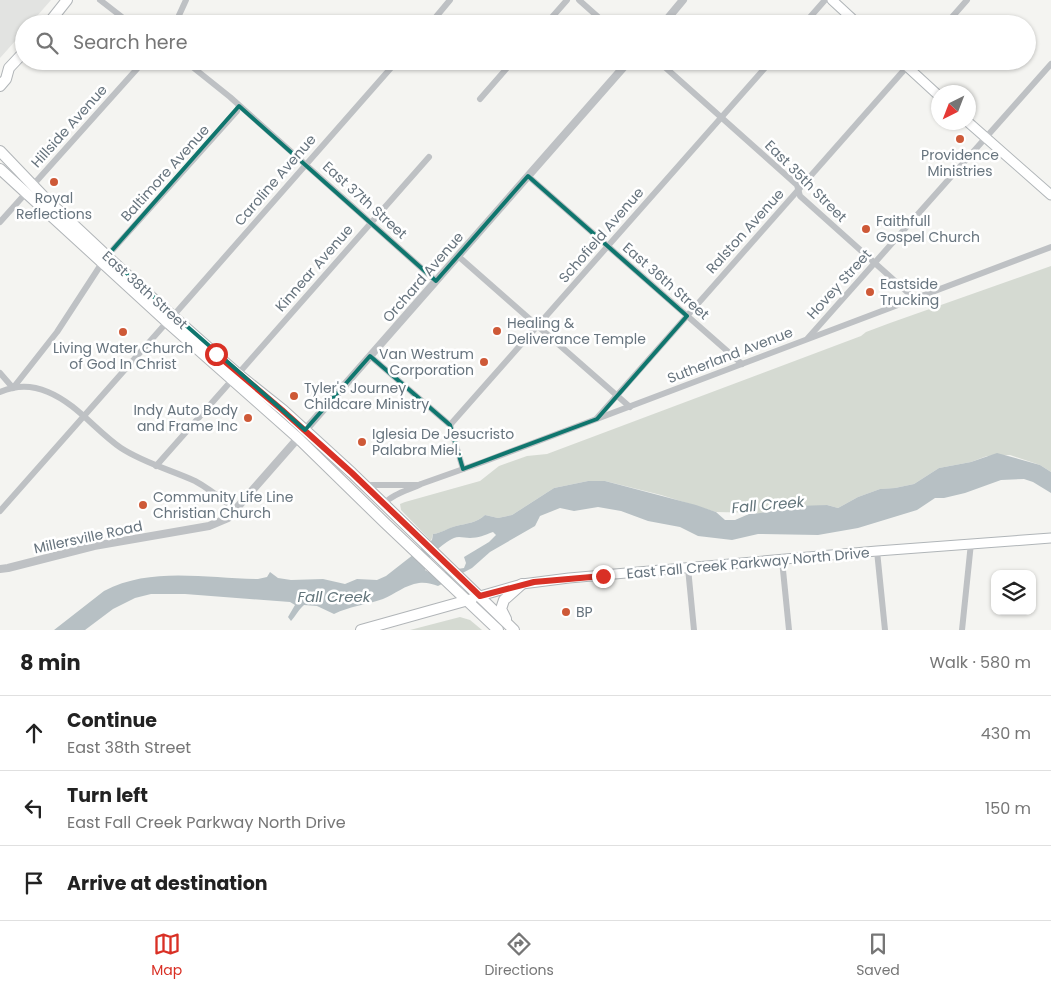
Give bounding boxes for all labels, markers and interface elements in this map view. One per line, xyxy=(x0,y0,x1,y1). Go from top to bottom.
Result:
search box xyxy=(15,15,1036,70)
icon: search xyxy=(33,29,61,57)
text: Search here xyxy=(73,29,187,56)
street label: Hillside Avenue xyxy=(26,80,112,172)
north arrow xyxy=(931,85,976,130)
street label: Baltimore Avenue xyxy=(116,120,214,226)
street label: Caroline Avenue xyxy=(230,130,321,230)
marker: Providence Ministries xyxy=(954,133,966,145)
street label: East 35th Street xyxy=(761,136,851,226)
place label: Providence Ministries xyxy=(921,145,999,181)
street label: East 37th Street xyxy=(318,157,412,243)
marker: Royal Reflections xyxy=(48,176,60,188)
street label: Schofield Avenue xyxy=(554,183,648,287)
street label: Ralston Avenue xyxy=(701,184,789,278)
place label: Royal Reflections xyxy=(16,188,92,224)
place label: Faithfull Gospel Church xyxy=(876,211,980,247)
street label: Kinnear Avenue xyxy=(271,220,358,316)
marker: Faithfull Gospel Church xyxy=(860,223,872,235)
street label: Orchard Avenue xyxy=(378,227,468,327)
street label: East 36th Street xyxy=(618,238,714,324)
street label: Hovey Street xyxy=(802,245,876,323)
street label: East 38th Street xyxy=(98,246,192,334)
place label: Eastside Trucking xyxy=(880,274,939,310)
marker: Eastside Trucking xyxy=(864,286,876,298)
place label: Healing & Deliverance Temple xyxy=(507,313,646,349)
street label: Sutherland Avenue xyxy=(664,322,796,388)
marker: Healing & Deliverance Temple xyxy=(491,325,503,337)
marker: Living Water Church of God In Christ xyxy=(117,326,129,338)
place label: Living Water Church of God In Christ xyxy=(53,338,193,374)
route start xyxy=(205,343,228,366)
place label: Van Westrum Corporation xyxy=(379,344,474,380)
marker: Van Westrum Corporation xyxy=(478,356,490,368)
place label: Tyler's Journey Childcare Ministry xyxy=(304,378,429,414)
marker: Tyler's Journey Childcare Ministry xyxy=(288,390,300,402)
place label: Indy Auto Body and Frame Inc xyxy=(133,400,238,436)
marker: Indy Auto Body and Frame Inc xyxy=(242,412,254,424)
place label: Iglesia De Jesucristo Palabra Miel. xyxy=(372,424,514,460)
marker: Iglesia De Jesucristo Palabra Miel. xyxy=(356,436,368,448)
place label: Community Life Line Christian Church xyxy=(153,487,294,523)
water label: Fall Creek xyxy=(731,491,807,518)
marker: Community Life Line Christian Church xyxy=(137,499,149,511)
street label: Millersville Road xyxy=(32,516,144,558)
street label: East Fall Creek Parkway North Drive xyxy=(626,542,871,584)
route end xyxy=(592,565,615,588)
map controls xyxy=(991,570,1036,615)
button: layers xyxy=(991,570,1036,615)
water label: Fall Creek xyxy=(297,586,372,607)
place label: BP xyxy=(576,602,593,622)
marker: BP xyxy=(560,606,572,618)
text: 8 min xyxy=(20,648,81,677)
text: Walk · 580 m xyxy=(930,651,1031,674)
text: Continue xyxy=(67,707,157,734)
icon: ahead xyxy=(20,719,48,747)
text: 430 m xyxy=(981,722,1031,745)
text: East 38th Street xyxy=(67,736,191,759)
text: Turn left xyxy=(67,782,148,809)
icon: left xyxy=(20,794,48,822)
text: 150 m xyxy=(985,797,1031,820)
text: East Fall Creek Parkway North Drive xyxy=(67,811,346,834)
icon: arrive xyxy=(20,869,48,897)
text: Arrive at destination xyxy=(67,870,268,897)
tab: Map xyxy=(151,930,182,981)
tab: Directions xyxy=(484,930,554,981)
tab: Saved xyxy=(856,930,900,981)

